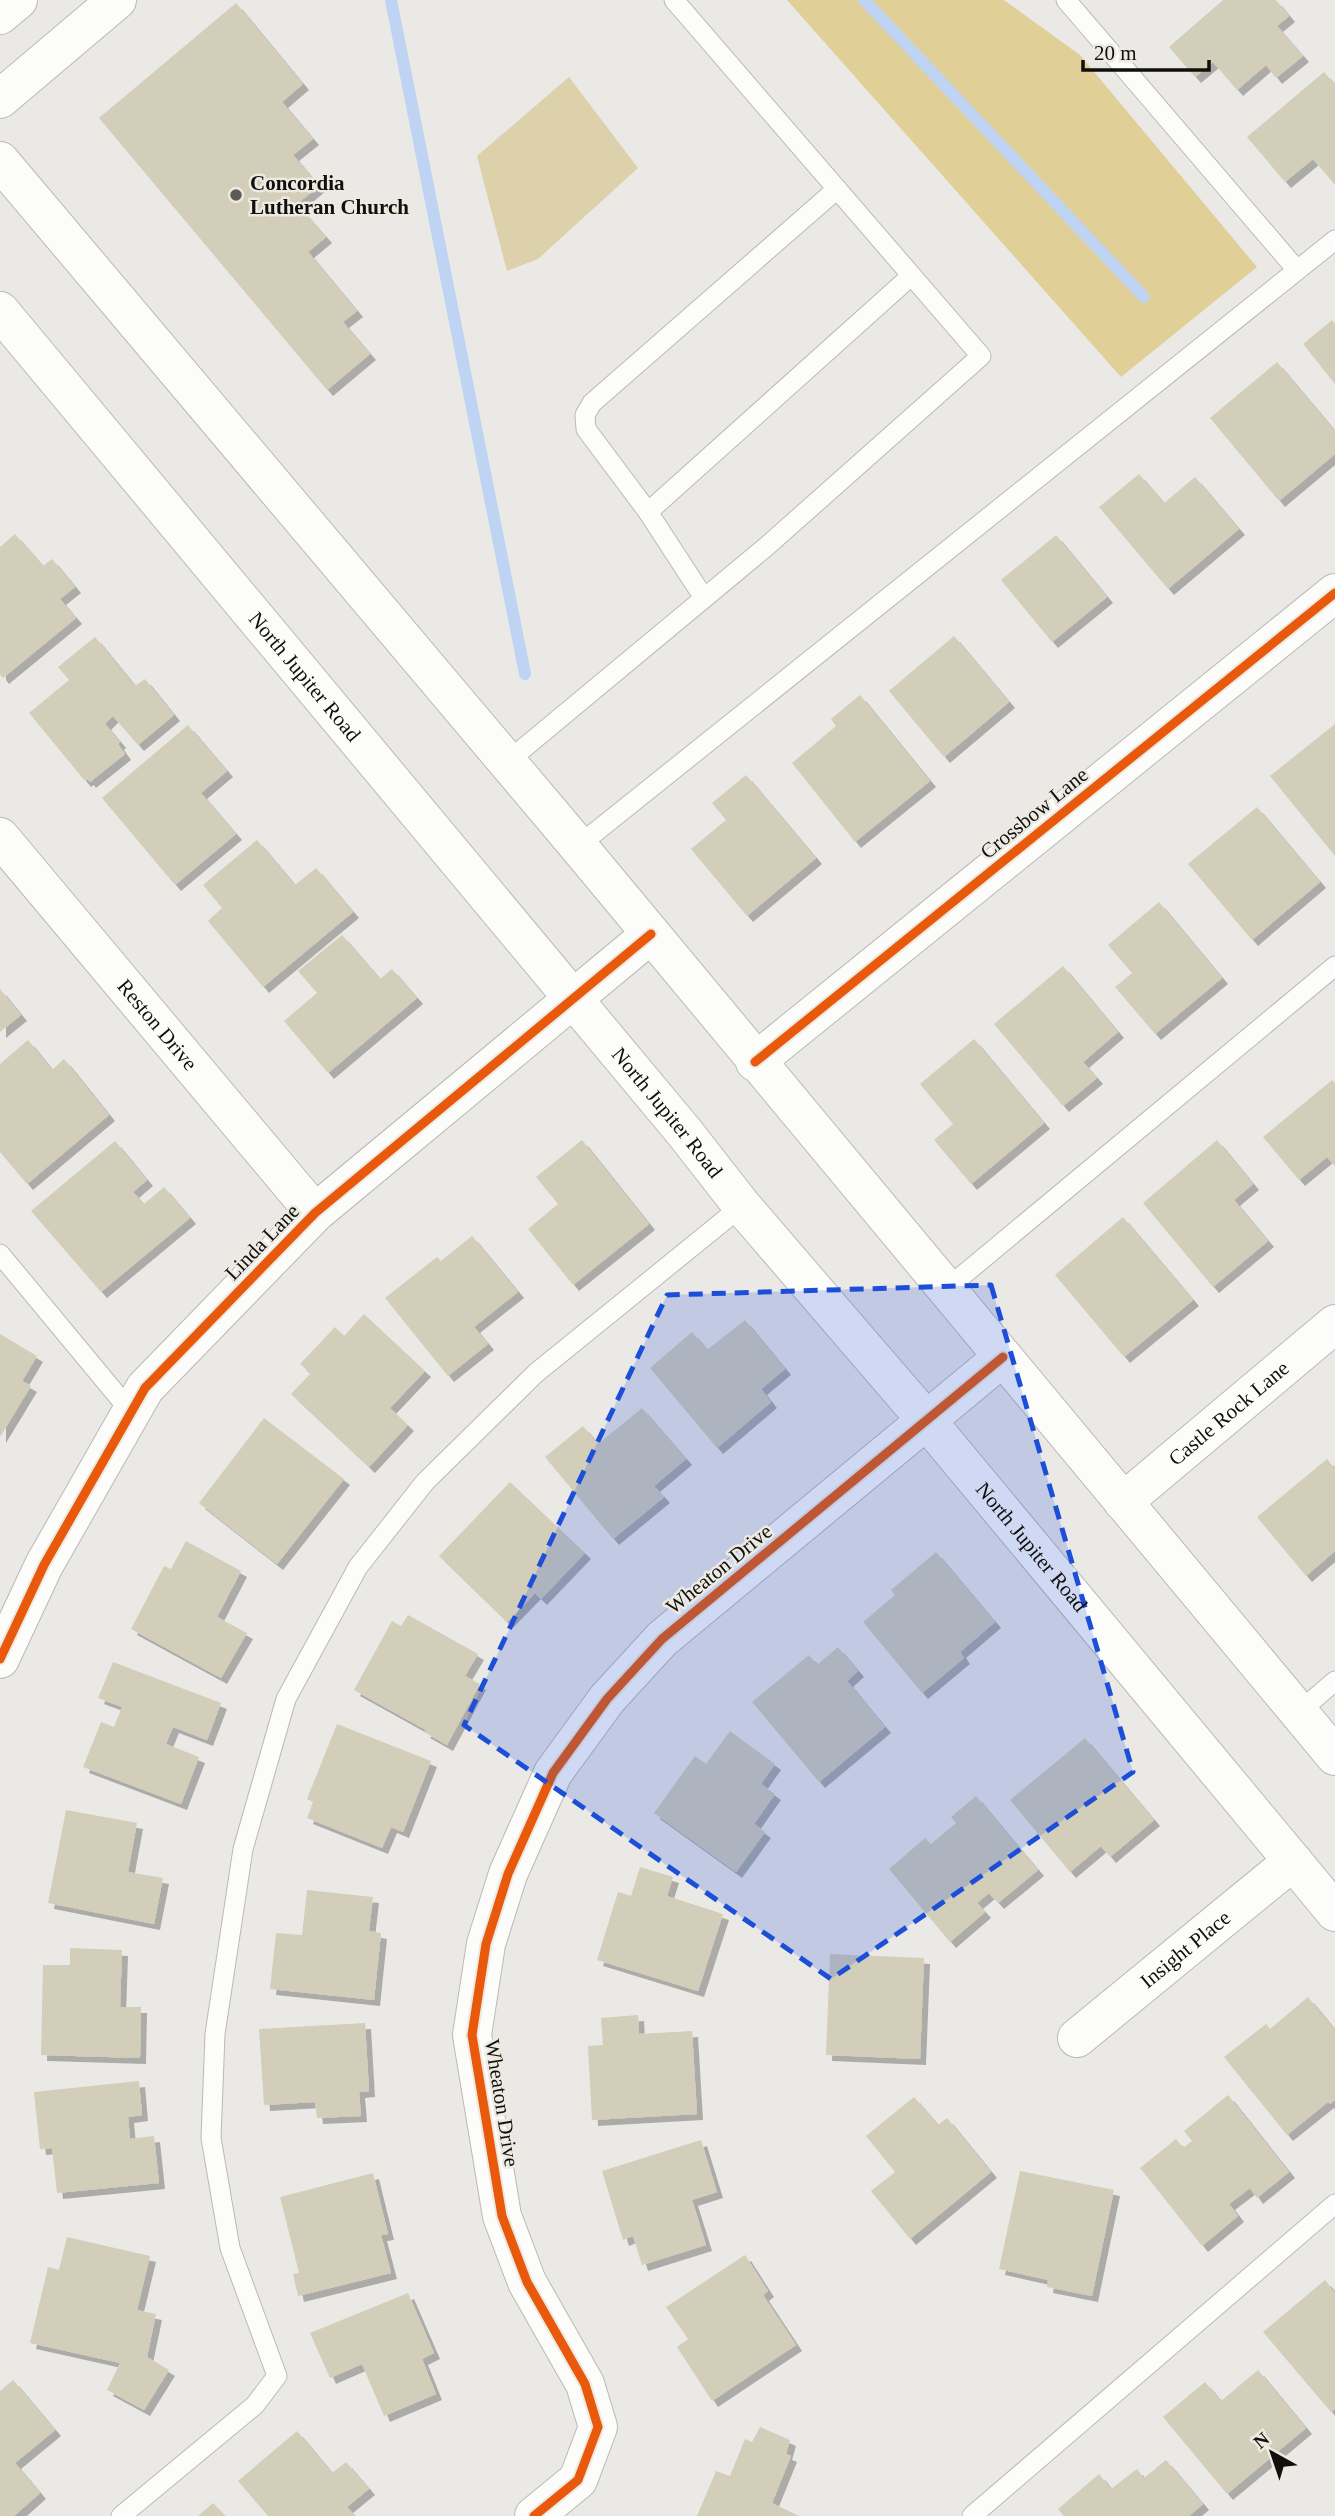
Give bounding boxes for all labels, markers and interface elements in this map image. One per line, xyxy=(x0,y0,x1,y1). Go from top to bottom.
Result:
scale bar xyxy=(1083,28,1209,72)
text: 20 m xyxy=(1094,41,1137,65)
place label: Concordia Lutheran Church xyxy=(250,171,409,219)
marker: Concordia Lutheran Church xyxy=(228,187,244,203)
street label: North Jupiter Road xyxy=(244,607,366,747)
street label: Crossbow Lane xyxy=(975,762,1093,864)
street label: Reston Drive xyxy=(112,974,202,1075)
street label: North Jupiter Road xyxy=(607,1043,728,1183)
street label: Linda Lane xyxy=(220,1199,304,1285)
street label: Castle Rock Lane xyxy=(1164,1356,1294,1470)
street label: North Jupiter Road xyxy=(971,1477,1093,1617)
street label: Wheaton Drive xyxy=(661,1519,777,1619)
street label: Insight Place xyxy=(1135,1905,1235,1993)
street label: Wheaton Drive xyxy=(480,2037,524,2169)
north arrow xyxy=(1237,2418,1307,2488)
text: N xyxy=(1249,2428,1274,2453)

